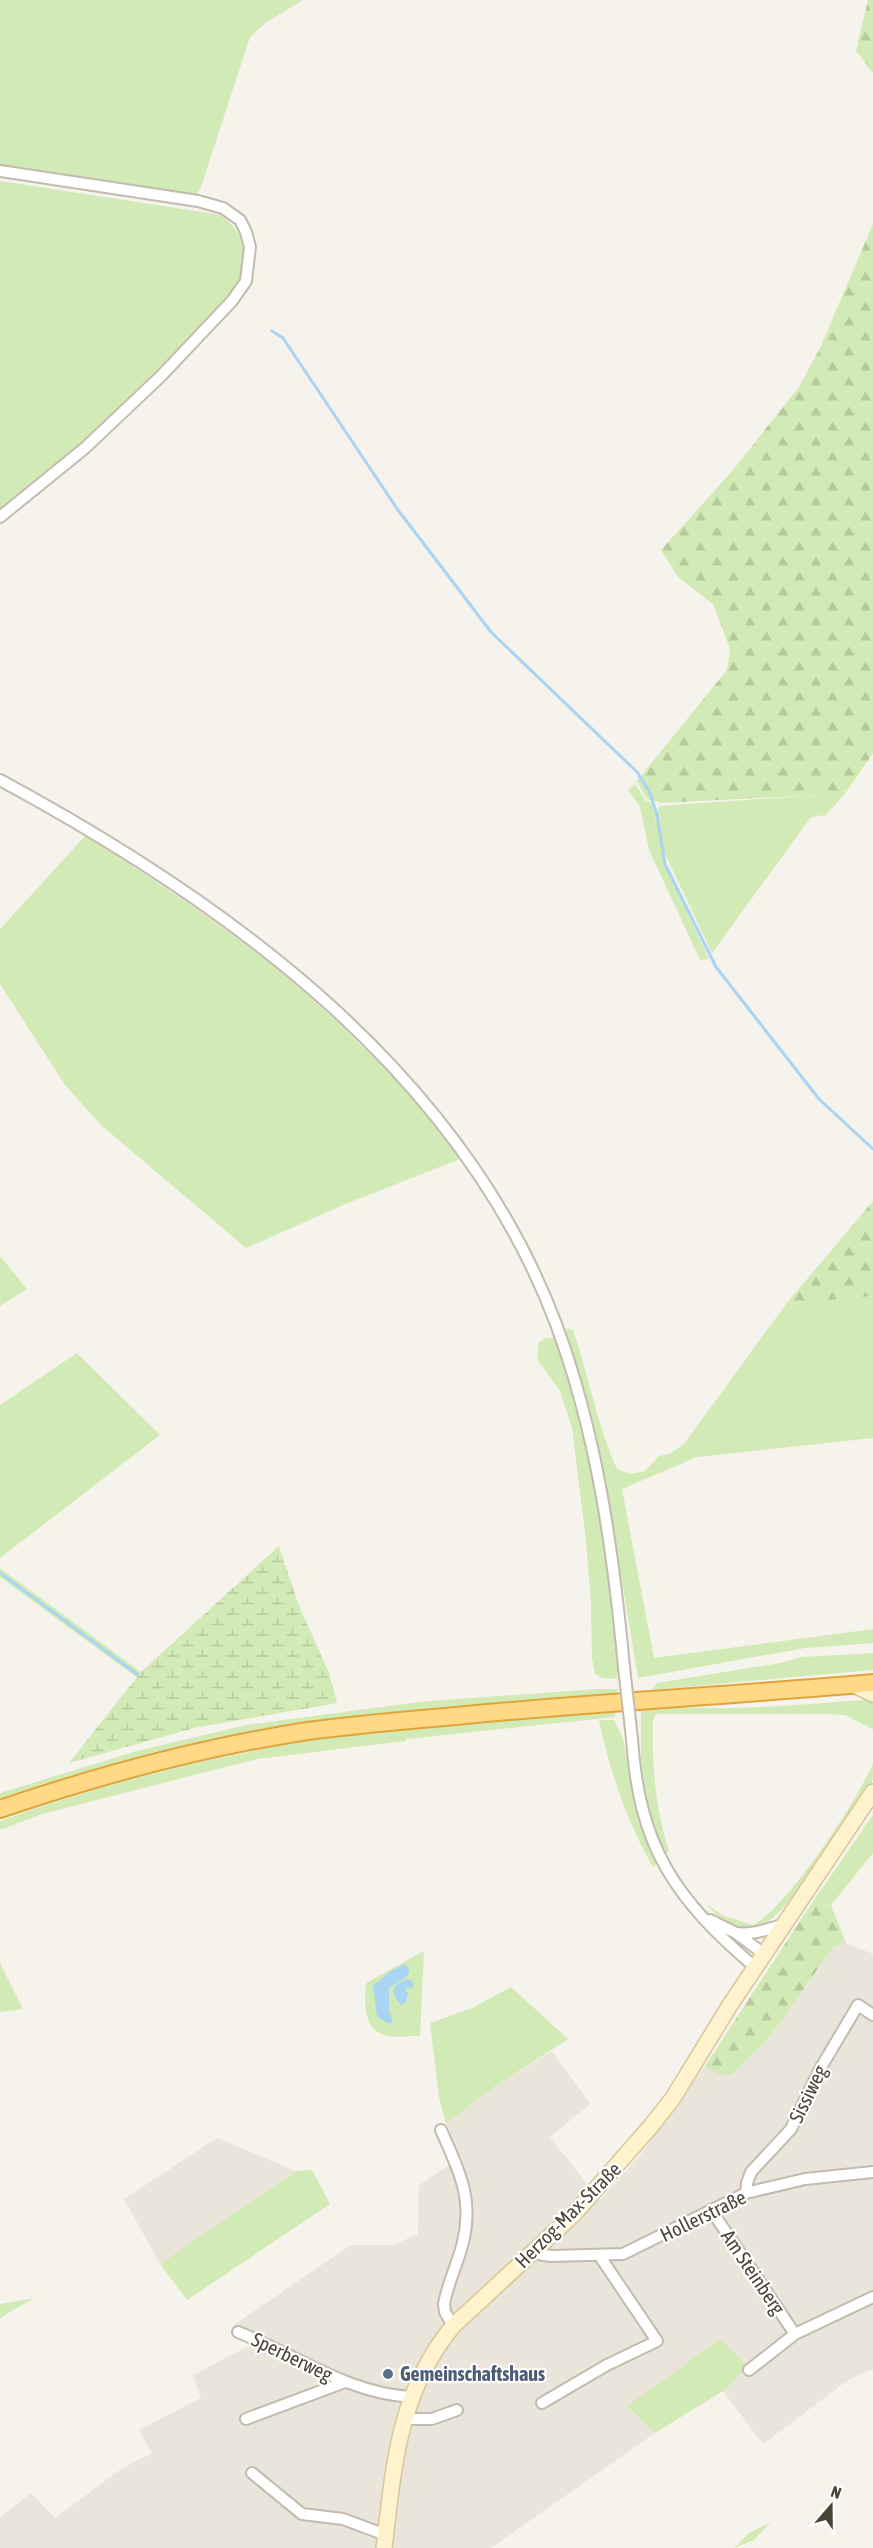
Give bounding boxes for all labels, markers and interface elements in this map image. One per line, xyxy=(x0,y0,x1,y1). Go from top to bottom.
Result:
street label: Sissiweg xyxy=(784,2061,831,2126)
street label: Herzog-Max-Straße xyxy=(510,2157,625,2272)
street label: Hollerstraße xyxy=(656,2185,749,2246)
street label: Am Steinberg xyxy=(717,2225,790,2319)
street label: Sperberweg xyxy=(248,2327,337,2386)
place label: Gemeinschaftshaus xyxy=(400,2362,545,2385)
marker: Gemeinschaftshaus xyxy=(381,2367,395,2381)
north arrow xyxy=(801,2476,861,2536)
text: N xyxy=(829,2482,844,2502)

